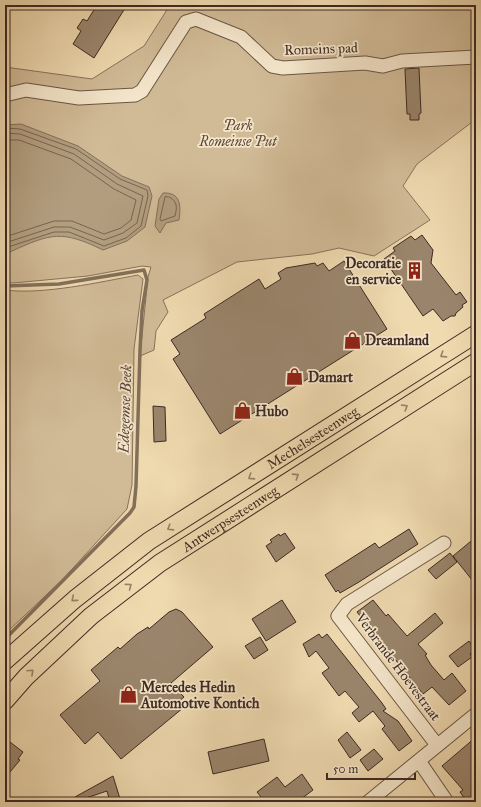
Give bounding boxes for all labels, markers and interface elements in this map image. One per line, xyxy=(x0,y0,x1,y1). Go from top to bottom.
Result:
street label: Romeins pad xyxy=(284,39,358,59)
park label: Park Romeinse Put xyxy=(198,117,278,150)
place label: Decoratie en service xyxy=(345,255,401,288)
building icon: Decoratie en service xyxy=(404,261,424,281)
shop icon: Dreamland xyxy=(342,330,362,350)
place label: Dreamland xyxy=(365,332,430,349)
one-way arrow xyxy=(440,350,447,357)
water label: Edegemse Beek xyxy=(114,364,136,455)
shop icon: Damart xyxy=(285,367,305,387)
place label: Damart xyxy=(308,369,353,386)
shop icon: Hubo xyxy=(232,401,252,421)
street label: Mechelsesteenweg xyxy=(264,402,362,473)
place label: Hubo xyxy=(255,403,288,420)
one-way arrow xyxy=(401,404,408,411)
one-way arrow xyxy=(248,473,255,480)
one-way arrow xyxy=(292,474,299,481)
street label: Antwerpsesteenweg xyxy=(178,481,282,556)
one-way arrow xyxy=(167,524,174,531)
one-way arrow xyxy=(124,584,131,591)
one-way arrow xyxy=(72,595,79,602)
street label: Verbrande Hoevestraat xyxy=(351,609,444,724)
one-way arrow xyxy=(26,669,34,677)
place label: Mercedes Hedin Automotive Kontich xyxy=(140,679,260,712)
shop icon: Mercedes Hedin Automotive Kontich xyxy=(118,685,138,705)
scale bar xyxy=(327,755,415,781)
text: 50 m xyxy=(333,762,358,776)

